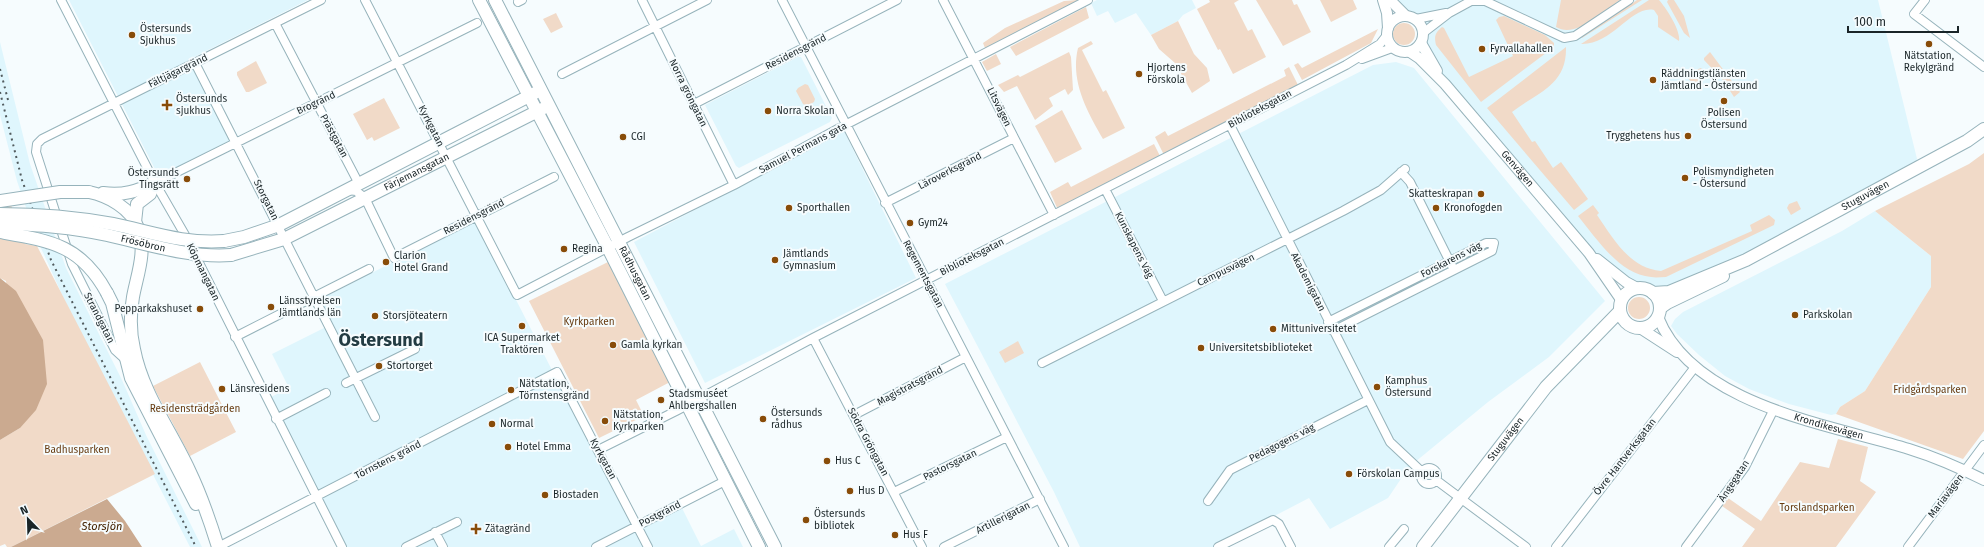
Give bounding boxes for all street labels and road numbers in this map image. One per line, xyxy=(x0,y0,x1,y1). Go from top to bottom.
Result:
street label: Residensgränd xyxy=(764,31,828,73)
street label: Fältjägargränd xyxy=(146,51,210,91)
street label: Norra gröngatan xyxy=(666,57,710,129)
street label: Litsvägen xyxy=(984,85,1014,129)
street label: Biblioteksgatan xyxy=(1226,87,1294,131)
street label: Brogränd xyxy=(295,89,337,117)
street label: Kyrkgatan xyxy=(415,103,447,149)
street label: Prästgatan xyxy=(317,112,351,160)
street label: Samuel Permans gata xyxy=(757,120,849,176)
street label: Genvägen xyxy=(1498,148,1536,189)
street label: Läroverksgränd xyxy=(916,150,984,192)
street label: Färjemansgatan xyxy=(382,151,451,194)
street label: Storgatan xyxy=(251,178,281,222)
street label: Stuguvägen xyxy=(1839,178,1891,213)
street label: Residensgränd xyxy=(442,196,506,238)
street label: Kunskapens Väg xyxy=(1112,210,1156,281)
street label: Frösöbron xyxy=(120,232,167,255)
street label: Biblioteksgatan xyxy=(938,236,1006,278)
street label: Regementsgatan xyxy=(900,238,946,310)
street label: Forskarens väg xyxy=(1419,239,1484,280)
street label: Köpmangatan xyxy=(184,241,222,303)
street label: Rådhusgatan xyxy=(616,244,654,302)
street label: Campusvägen xyxy=(1195,251,1257,289)
street label: Akademigatan xyxy=(1288,251,1328,313)
street label: Strandgatan xyxy=(81,291,117,345)
street label: Magistratsgränd xyxy=(875,364,945,408)
street label: Södra Gröngatan xyxy=(845,406,891,478)
street label: Krondikesvägen xyxy=(1792,411,1865,442)
street label: Stuguvägen xyxy=(1485,415,1527,464)
street label: Övre Hantverksgatan xyxy=(1590,415,1659,498)
street label: Pedagogens väg xyxy=(1247,421,1318,465)
street label: Kyrkgatan xyxy=(587,436,619,482)
street label: Törnstens gränd xyxy=(353,438,423,482)
street label: Pastorsgatan xyxy=(921,447,979,483)
street label: Ängegatan xyxy=(1714,457,1752,504)
street label: Mariavägen xyxy=(1926,472,1966,520)
street label: Postgränd xyxy=(637,498,683,530)
street label: Artillerigatan xyxy=(974,499,1032,537)

